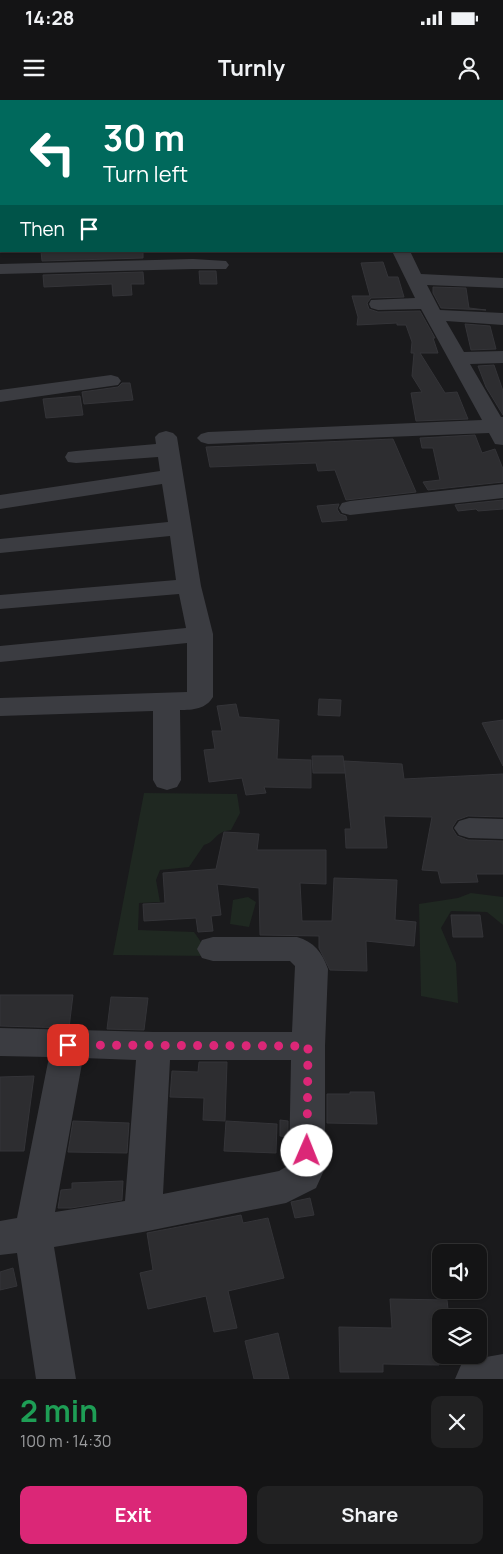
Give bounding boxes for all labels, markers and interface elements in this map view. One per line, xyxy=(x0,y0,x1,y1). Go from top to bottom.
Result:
text: 14:28 xyxy=(25,5,74,31)
text: Turnly xyxy=(218,53,285,83)
icon: menu xyxy=(20,54,48,82)
icon: person xyxy=(455,54,483,82)
text: 30 m xyxy=(103,114,185,162)
icon: left xyxy=(20,120,85,185)
text: Turn left xyxy=(103,159,188,189)
icon: arrive xyxy=(75,215,103,243)
text: Then xyxy=(20,216,65,242)
pin xyxy=(47,1024,89,1066)
icon: arrive xyxy=(54,1031,82,1059)
position arrow xyxy=(280,1124,332,1176)
map controls xyxy=(432,1244,487,1364)
button: sound xyxy=(432,1244,487,1299)
button: layers xyxy=(432,1309,487,1364)
text: 2 min xyxy=(20,1390,98,1431)
button: close xyxy=(431,1396,483,1448)
text: 100 m · 14:30 xyxy=(20,1430,112,1452)
button: Exit xyxy=(20,1486,247,1544)
button: Share xyxy=(257,1486,483,1544)

